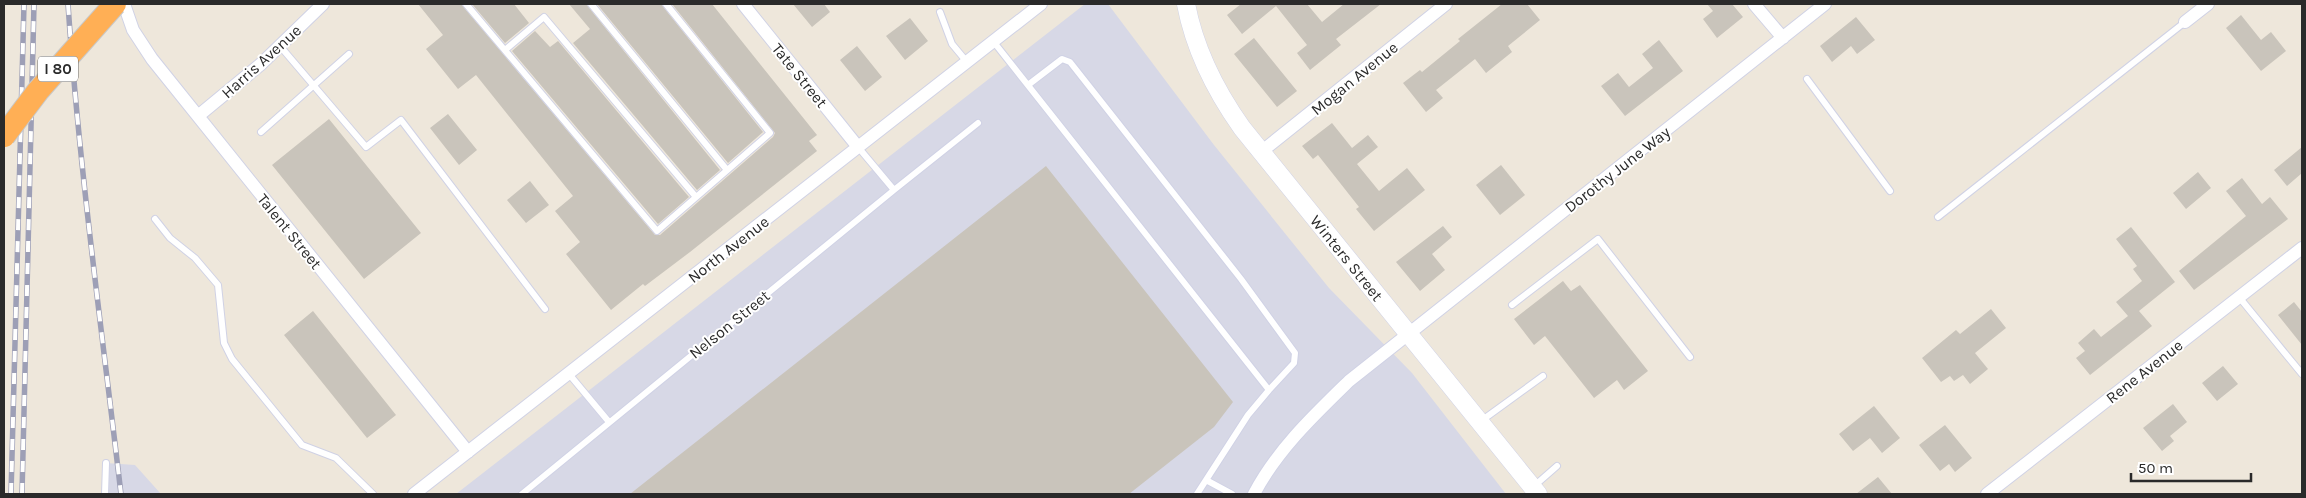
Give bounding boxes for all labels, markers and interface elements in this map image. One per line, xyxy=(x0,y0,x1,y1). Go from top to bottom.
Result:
street label: Harris Avenue xyxy=(218,21,305,102)
street label: Mogan Avenue xyxy=(1307,38,1402,119)
street label: Tate Street xyxy=(768,39,831,111)
road number: I 80 xyxy=(38,56,78,82)
street label: Dorothy June Way xyxy=(1561,122,1674,216)
street label: Talent Street xyxy=(253,190,326,273)
street label: Winters Street xyxy=(1306,211,1387,305)
street label: North Avenue xyxy=(684,212,773,287)
street label: Nelson Street xyxy=(685,286,773,363)
street label: Rene Avenue xyxy=(2102,335,2187,407)
scale bar xyxy=(2131,450,2251,482)
text: 50 m xyxy=(2138,459,2173,477)

